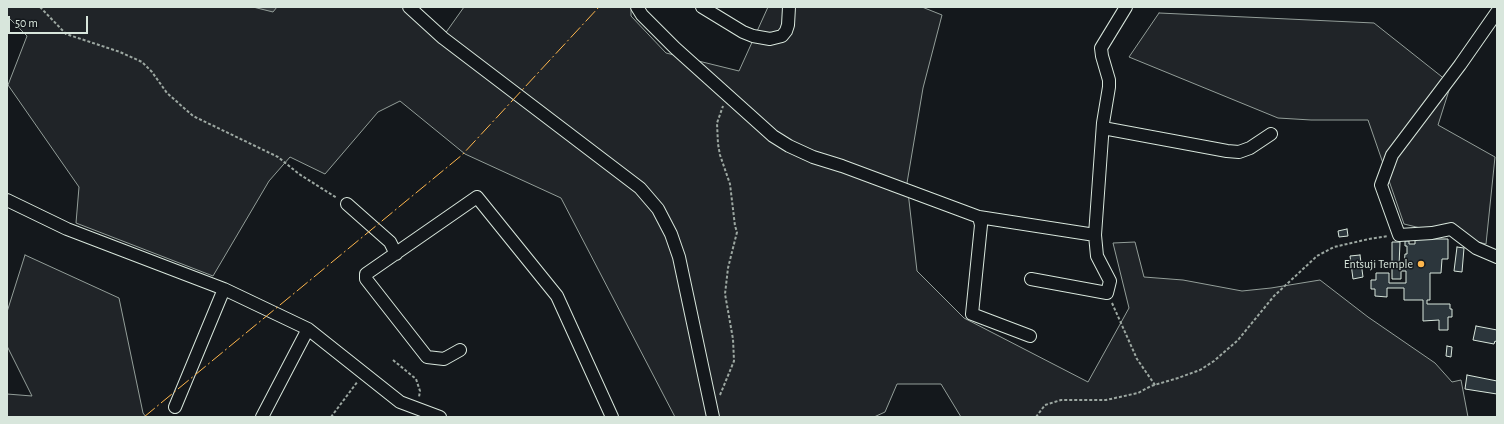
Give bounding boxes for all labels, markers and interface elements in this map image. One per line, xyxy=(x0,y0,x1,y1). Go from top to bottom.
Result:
scale bar xyxy=(10,8,90,34)
text: 50 m xyxy=(15,17,38,29)
place label: Entsuji Temple xyxy=(1344,257,1413,271)
marker: Entsuji Temple xyxy=(1416,259,1426,269)

